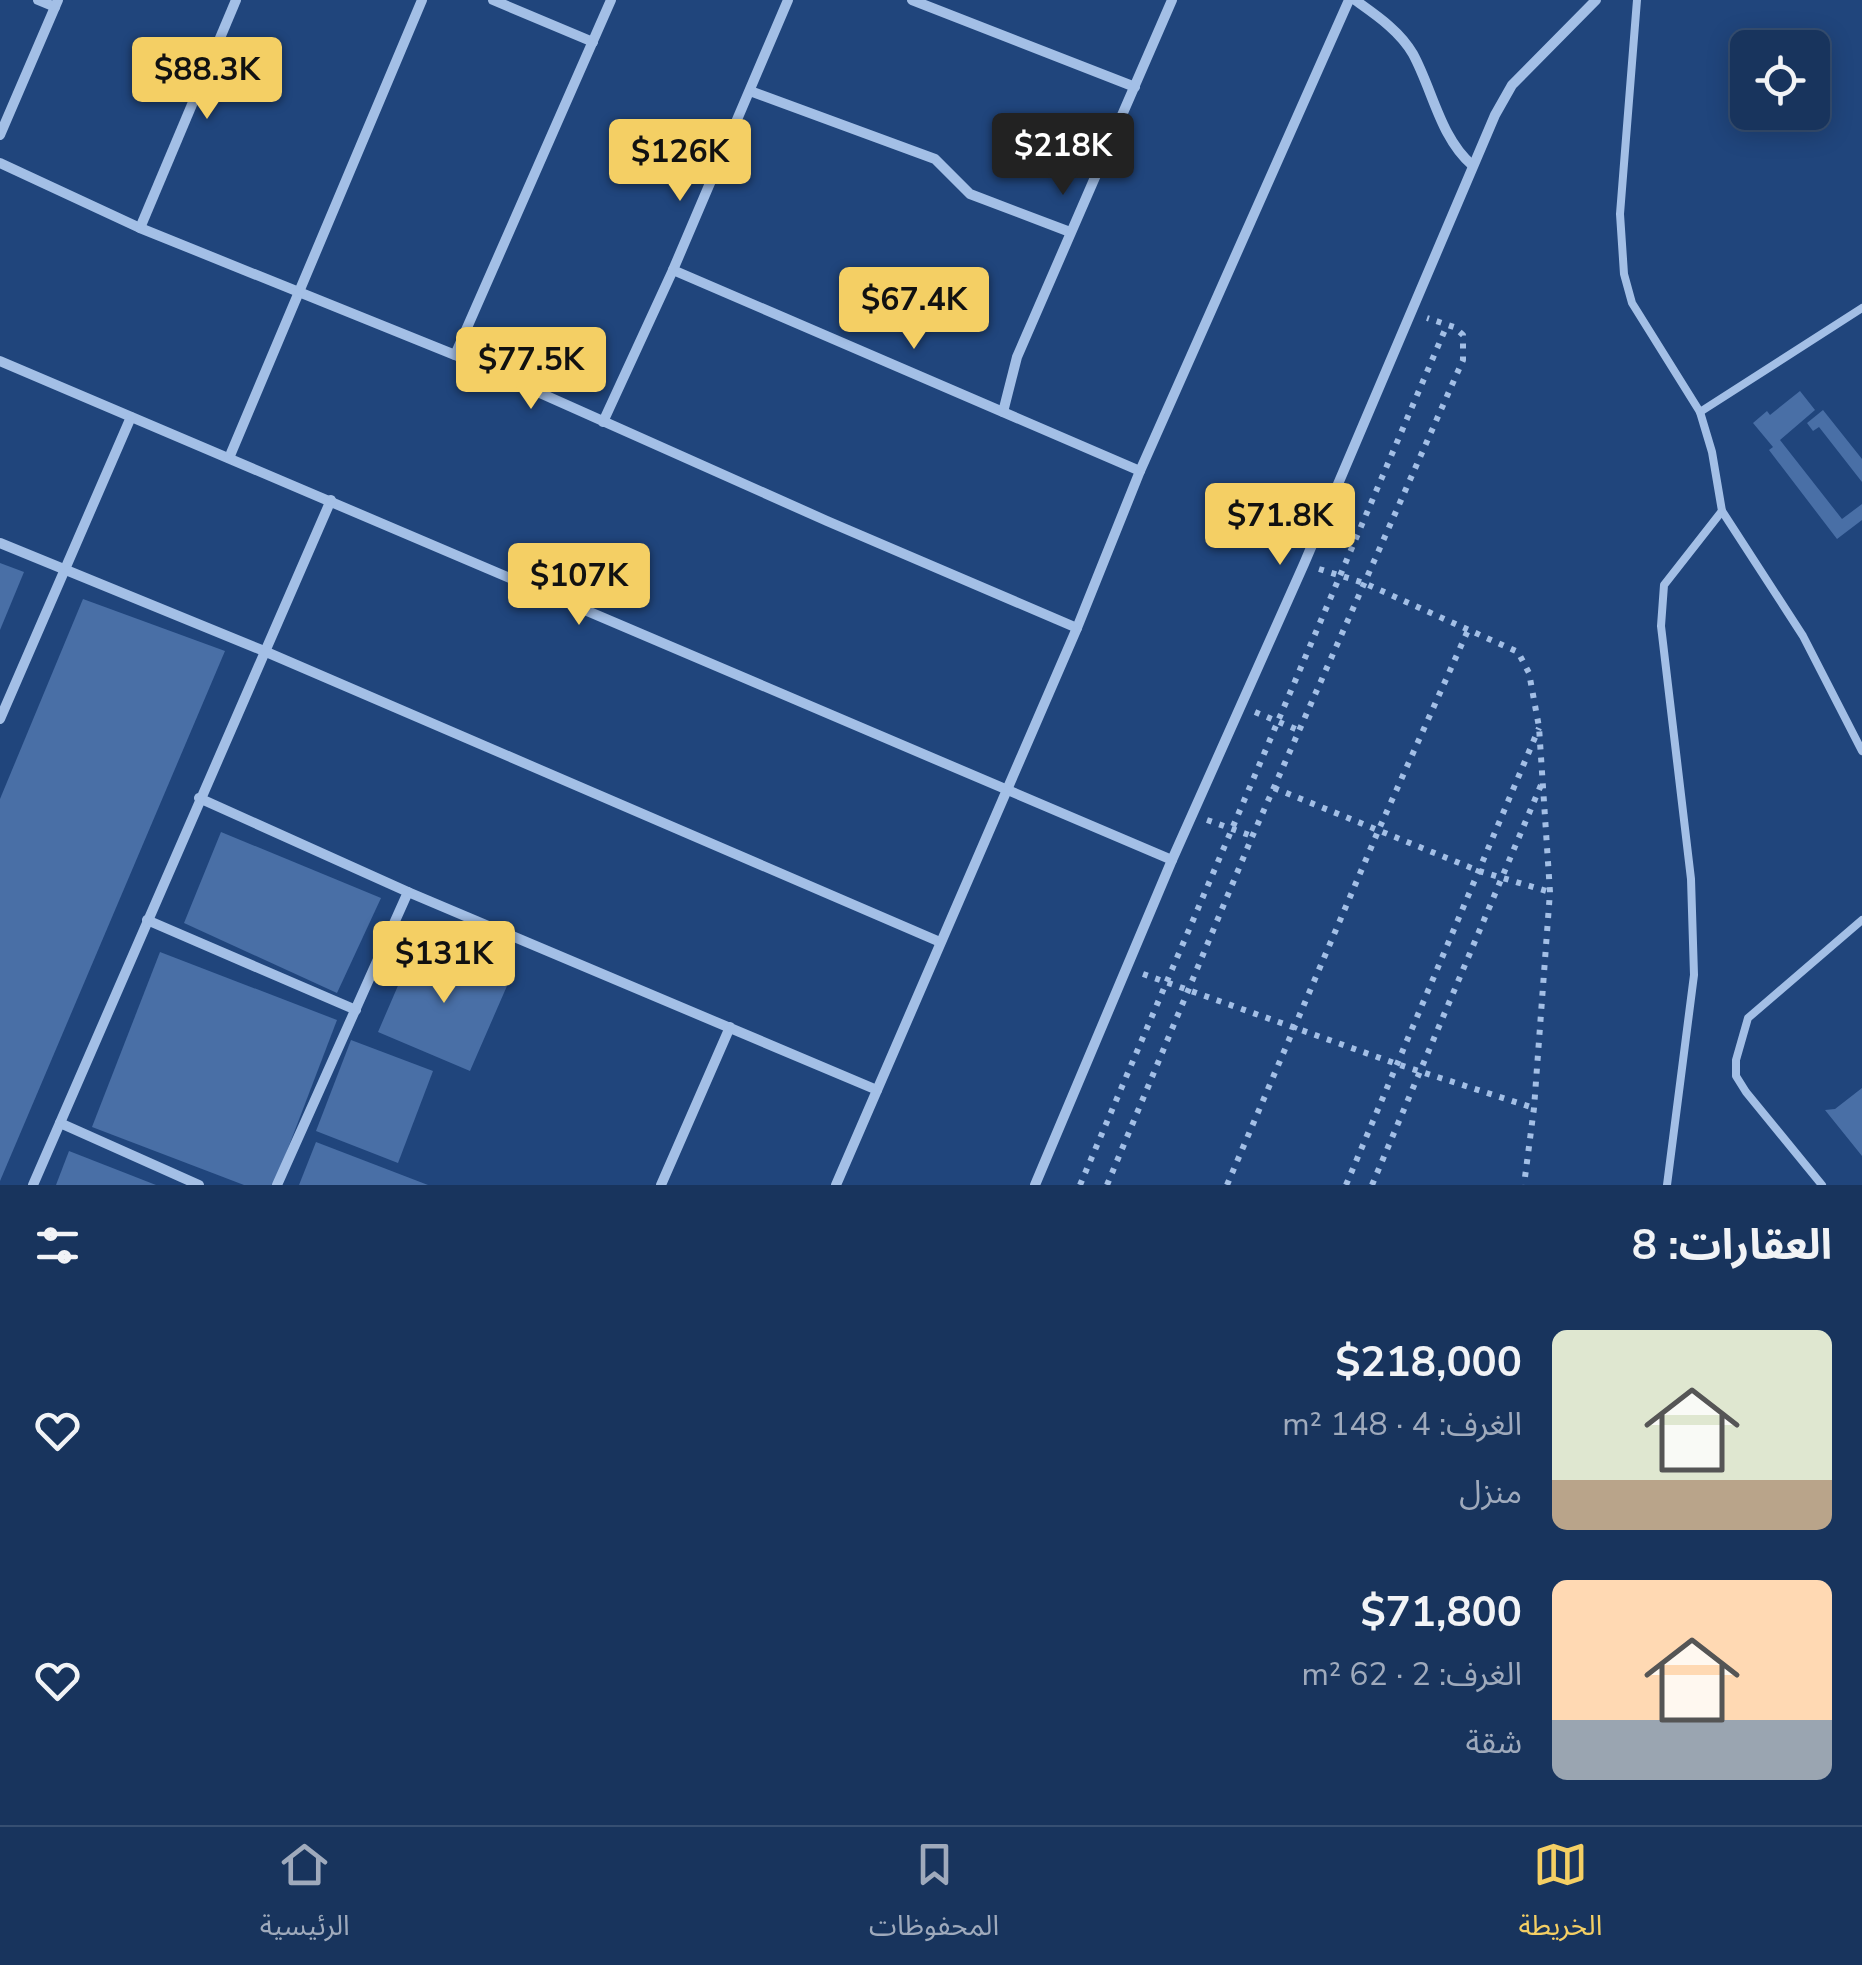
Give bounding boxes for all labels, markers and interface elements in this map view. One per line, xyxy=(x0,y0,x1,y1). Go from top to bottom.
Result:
map controls xyxy=(1730,30,1830,130)
button: locate xyxy=(1730,30,1830,130)
pin: $88.3K xyxy=(126,37,288,122)
text: $88.3K xyxy=(154,48,260,91)
pin: $218K xyxy=(993,113,1133,198)
pin: $126K xyxy=(610,119,750,204)
text: $218K xyxy=(1014,124,1112,167)
text: $126K xyxy=(631,130,729,173)
pin: $67.4K xyxy=(833,267,995,352)
text: $67.4K xyxy=(861,278,967,321)
pin: $77.5K xyxy=(450,327,612,412)
text: $77.5K xyxy=(478,338,584,381)
pin: $71.8K xyxy=(1199,483,1361,568)
text: $71.8K xyxy=(1227,494,1333,537)
pin: $107K xyxy=(509,543,649,628)
text: $107K xyxy=(530,554,628,597)
pin: $131K xyxy=(374,921,514,1006)
text: $131K xyxy=(395,932,493,975)
text: العقارات: 8 xyxy=(1632,1217,1832,1274)
icon: filters xyxy=(30,1218,85,1273)
text: $218,000 xyxy=(1335,1334,1522,1391)
icon: home xyxy=(1632,1370,1752,1490)
icon: heart xyxy=(30,1403,85,1458)
text: الغرف: 4 · 148 m² xyxy=(1282,1403,1522,1446)
text: منزل xyxy=(1459,1471,1522,1514)
text: $71,800 xyxy=(1360,1584,1522,1641)
icon: home xyxy=(1632,1620,1752,1740)
icon: heart xyxy=(30,1653,85,1708)
text: الغرف: 2 · 62 m² xyxy=(1302,1653,1522,1696)
text: شقة xyxy=(1466,1721,1522,1764)
tab: الرئيسية xyxy=(260,1837,350,1956)
tab: المحفوظات xyxy=(869,1837,999,1956)
tab: الخريطة xyxy=(1518,1837,1602,1956)

